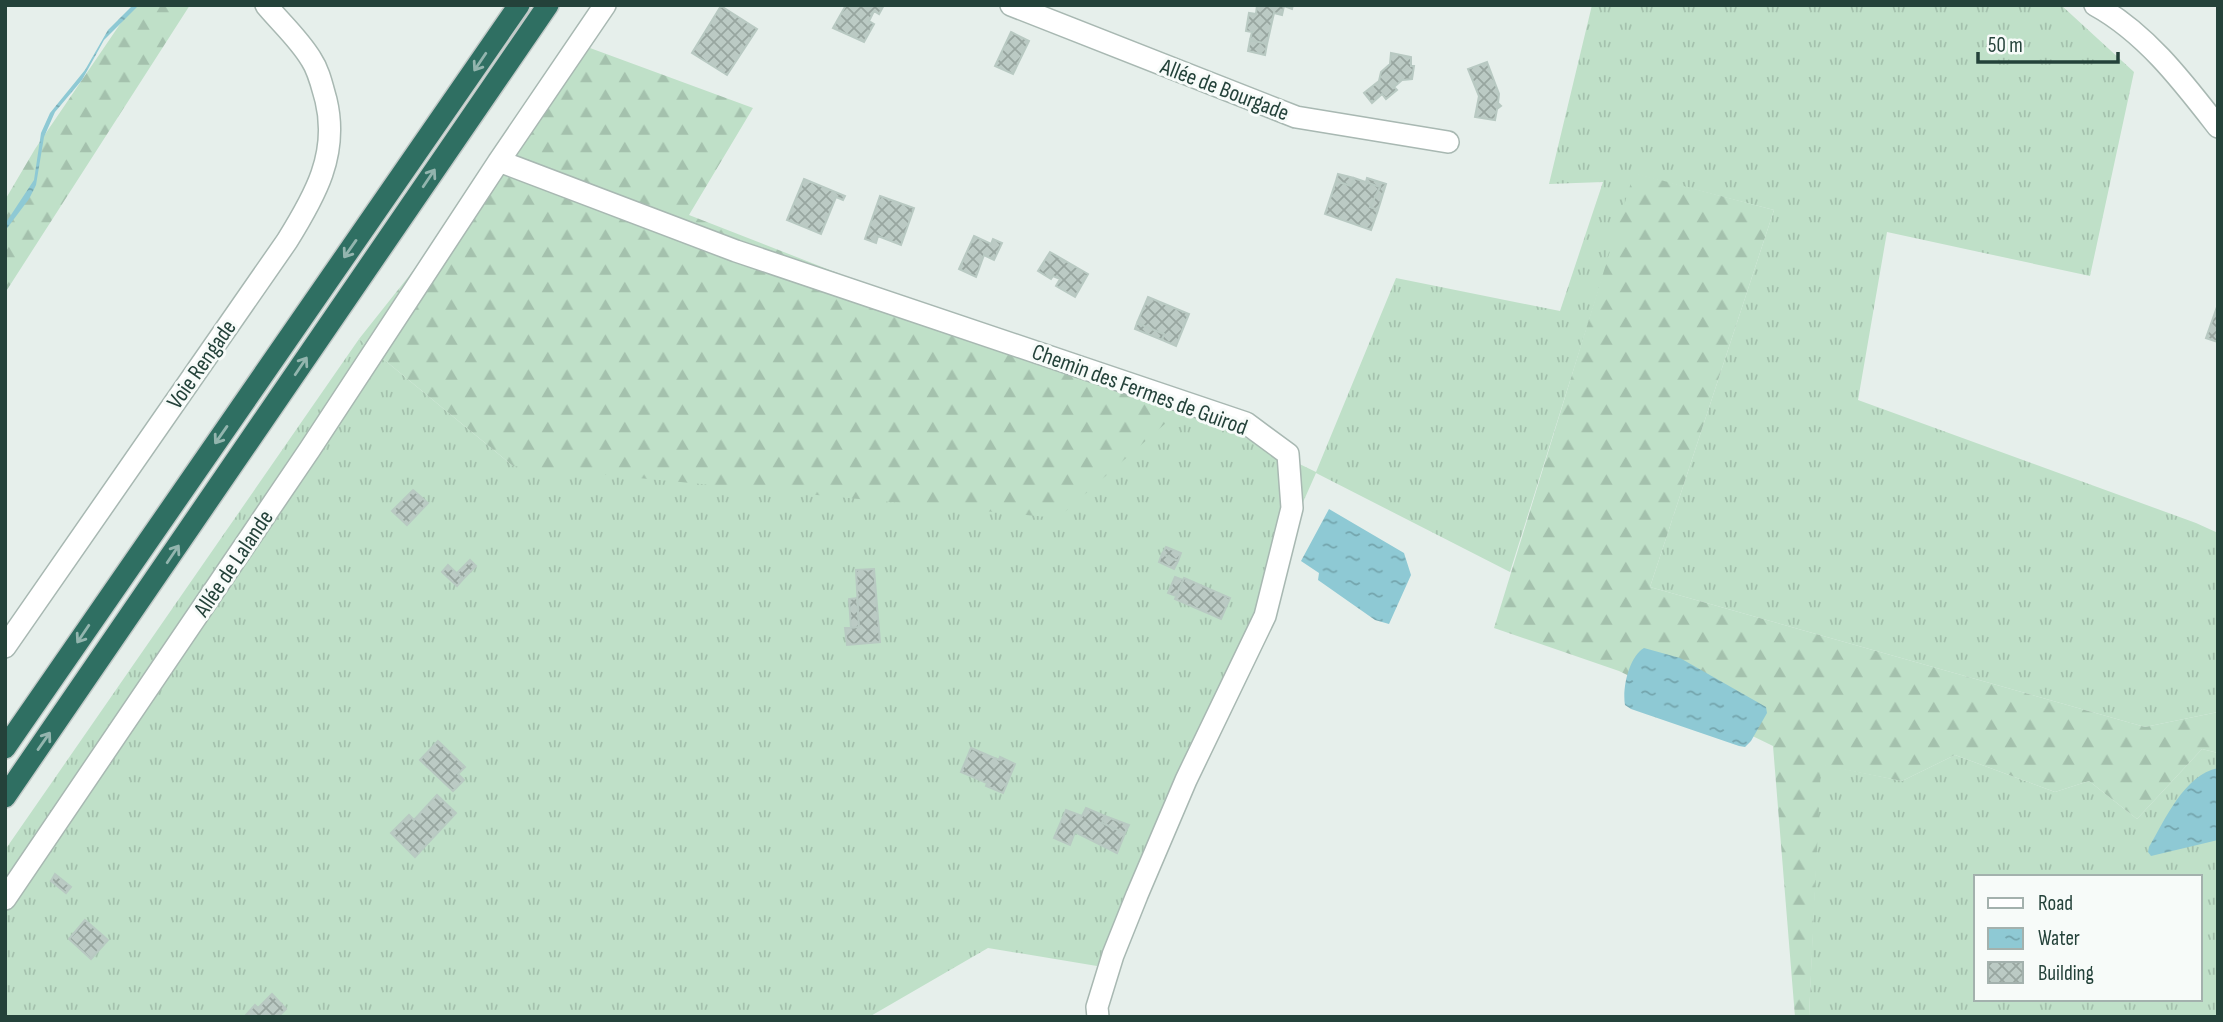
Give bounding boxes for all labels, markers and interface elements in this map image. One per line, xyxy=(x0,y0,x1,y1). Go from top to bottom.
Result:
scale bar xyxy=(1978,21,2118,65)
text: 50 m xyxy=(1988,33,2023,58)
one-way arrow xyxy=(473,51,487,71)
street label: Allée de Bourgade xyxy=(1156,52,1293,127)
one-way arrow xyxy=(422,168,436,188)
one-way arrow xyxy=(343,238,357,258)
street label: Voie Rengade xyxy=(161,315,243,415)
street label: Chemin des Fermes de Guirod xyxy=(1028,338,1251,442)
one-way arrow xyxy=(294,356,308,376)
one-way arrow xyxy=(214,425,228,444)
street label: Allée de Lalande xyxy=(187,505,280,623)
one-way arrow xyxy=(166,545,180,564)
one-way arrow xyxy=(76,624,90,643)
one-way arrow xyxy=(37,732,51,751)
legend xyxy=(1974,875,2202,1001)
text: Road xyxy=(2038,891,2073,916)
text: Water xyxy=(2038,926,2080,951)
text: Building xyxy=(2038,961,2094,986)

